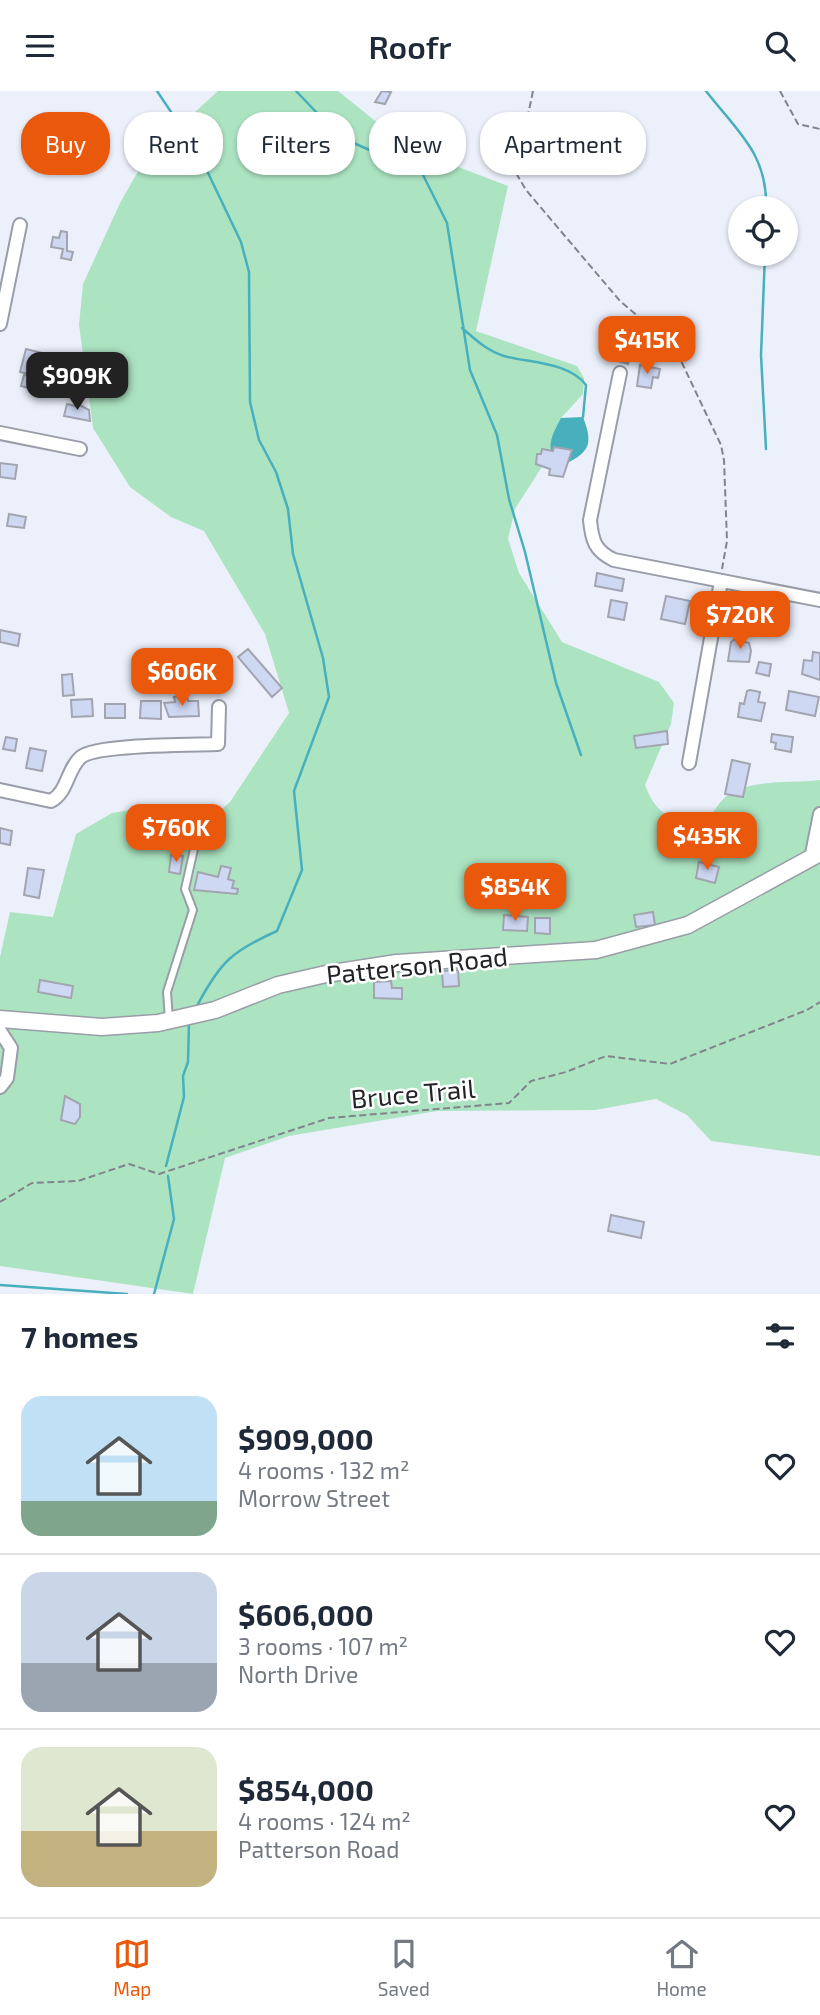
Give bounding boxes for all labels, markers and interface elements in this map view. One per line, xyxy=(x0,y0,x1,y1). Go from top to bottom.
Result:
icon: menu xyxy=(21,27,59,65)
text: Roofr xyxy=(368,27,452,65)
icon: search xyxy=(761,27,799,65)
chip: Buy xyxy=(21,112,110,175)
chip: Rent xyxy=(124,112,223,175)
chip: Filters xyxy=(237,112,355,175)
chip: New xyxy=(369,112,466,175)
chip: Apartment xyxy=(480,112,646,175)
map controls xyxy=(728,196,798,266)
button: locate xyxy=(728,196,798,266)
pin: $415K xyxy=(598,317,696,376)
text: $415K xyxy=(614,325,680,353)
pin: $909K xyxy=(28,353,126,412)
text: $909K xyxy=(42,361,112,389)
pin: $720K xyxy=(691,591,789,651)
text: $720K xyxy=(706,600,774,628)
pin: $606K xyxy=(133,649,231,708)
text: $606K xyxy=(147,657,217,685)
pin: $760K xyxy=(127,805,225,864)
text: $760K xyxy=(142,813,210,841)
pin: $435K xyxy=(658,813,756,872)
text: $435K xyxy=(673,821,741,849)
pin: $854K xyxy=(466,863,564,923)
text: $854K xyxy=(480,872,550,900)
street label: Patterson Road xyxy=(324,940,509,989)
street label: Bruce Trail xyxy=(349,1072,477,1113)
icon: filters xyxy=(761,1317,799,1355)
text: 7 homes xyxy=(21,1318,138,1354)
text: $909,000 xyxy=(238,1420,374,1456)
icon: home xyxy=(77,1424,161,1508)
icon: heart xyxy=(761,1447,799,1485)
text: 4 rooms · 132 m² xyxy=(238,1456,410,1484)
text: Morrow Street xyxy=(238,1484,390,1512)
text: $606,000 xyxy=(238,1596,374,1632)
icon: home xyxy=(77,1600,161,1684)
icon: heart xyxy=(761,1623,799,1661)
text: 3 rooms · 107 m² xyxy=(238,1632,408,1660)
text: North Drive xyxy=(238,1660,358,1688)
text: $854,000 xyxy=(238,1771,374,1807)
icon: home xyxy=(77,1775,161,1859)
icon: heart xyxy=(761,1798,799,1836)
text: 4 rooms · 124 m² xyxy=(238,1807,411,1835)
text: Patterson Road xyxy=(238,1835,399,1863)
tab: Map xyxy=(113,1935,151,2000)
tab: Saved xyxy=(378,1935,430,2000)
tab: Home xyxy=(656,1935,707,2000)

